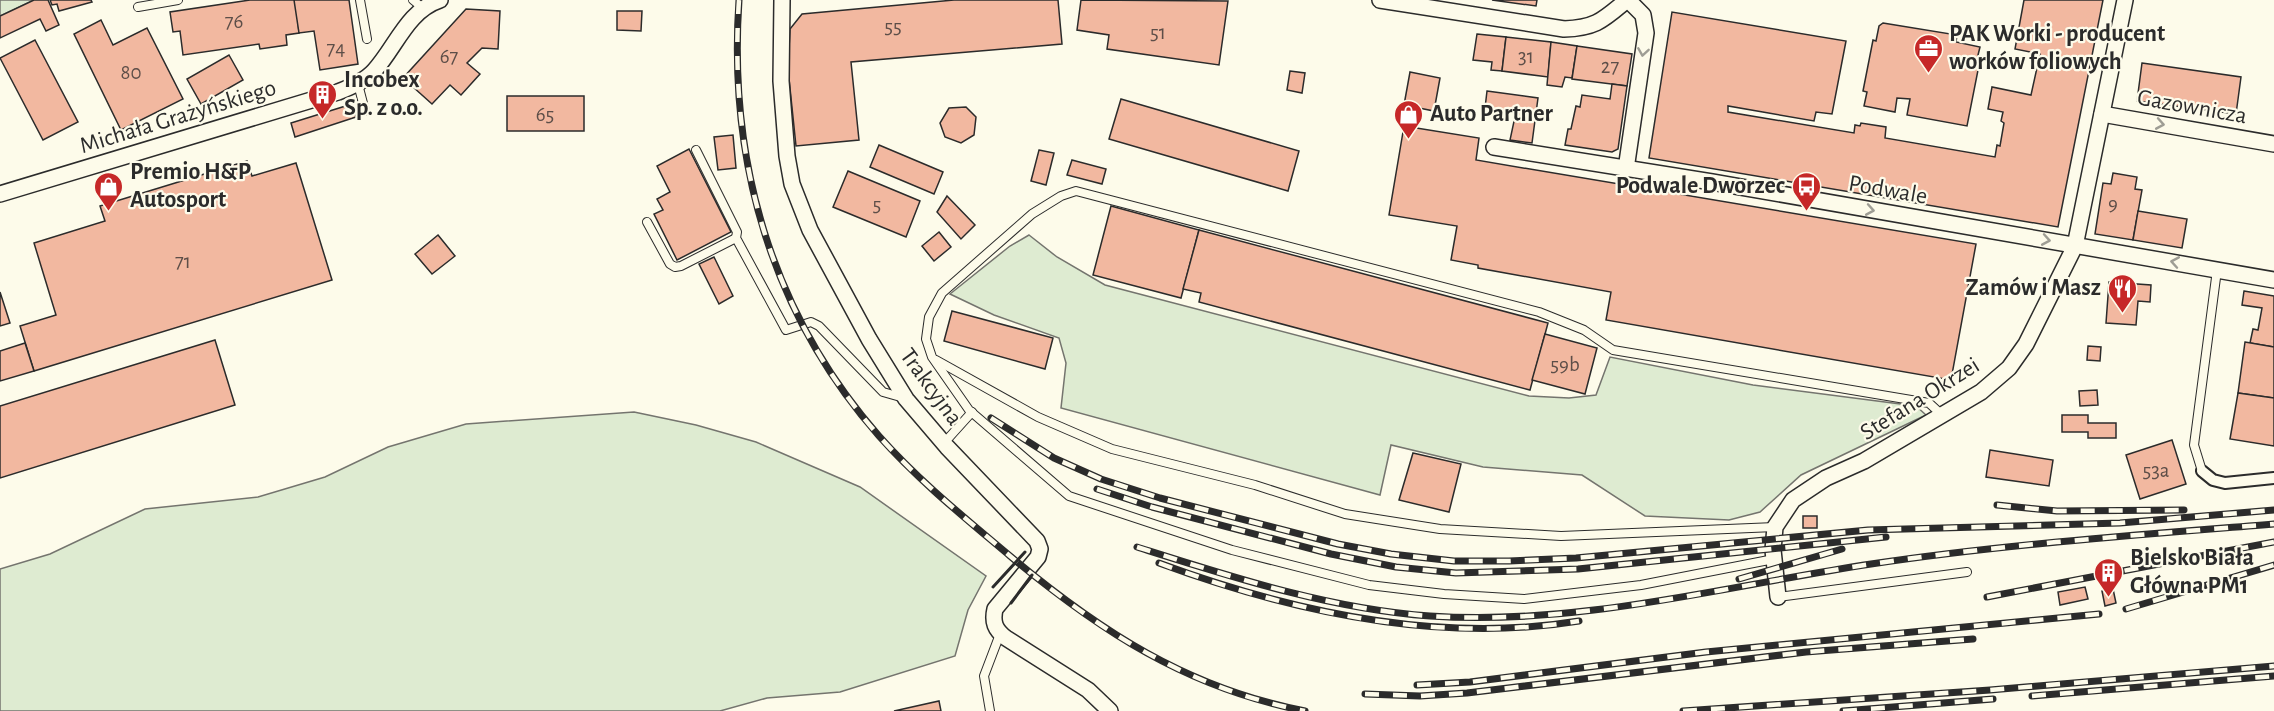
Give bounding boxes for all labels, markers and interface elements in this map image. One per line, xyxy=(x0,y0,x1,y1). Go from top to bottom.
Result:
house number: 76 xyxy=(225,11,243,32)
house number: 55 xyxy=(884,16,902,37)
house number: 51 xyxy=(1150,22,1166,43)
place label: PAK Worki - producent worków foliowych xyxy=(1949,22,2165,74)
office icon: PAK Worki - producent worków foliowych xyxy=(1912,32,1944,74)
house number: 74 xyxy=(327,38,345,59)
house number: 67 xyxy=(440,46,459,67)
house number: 31 xyxy=(1518,46,1534,67)
one-way arrow xyxy=(1638,47,1650,57)
house number: 27 xyxy=(1601,56,1619,77)
house number: 80 xyxy=(120,62,142,83)
place label: Incobex Sp. z o.o. xyxy=(344,68,423,120)
street label: Michała Grażyńskiego xyxy=(77,76,279,158)
building icon: Incobex Sp. z o.o. xyxy=(307,78,339,120)
street label: Gazownicza xyxy=(2135,86,2249,128)
shop icon: Auto Partner xyxy=(1393,98,1425,140)
place label: Auto Partner xyxy=(1430,102,1554,126)
house number: 65 xyxy=(536,104,554,125)
one-way arrow xyxy=(2155,118,2164,130)
place label: Premio H&P Autosport xyxy=(130,160,251,212)
shop icon: Premio H&P Autosport xyxy=(93,170,125,212)
bus stop icon: Podwale Dworzec xyxy=(1790,170,1822,212)
street label: Podwale xyxy=(1847,171,1929,209)
place label: Podwale Dworzec xyxy=(1616,174,1785,198)
house number: 9 xyxy=(2108,193,2118,214)
house number: 5 xyxy=(873,194,881,215)
one-way arrow xyxy=(1865,203,1874,215)
one-way arrow xyxy=(2041,234,2051,246)
house number: 71 xyxy=(175,251,191,272)
one-way arrow xyxy=(2170,257,2180,269)
restaurant icon: Zamów i Masz xyxy=(2106,272,2138,314)
place label: Zamów i Masz xyxy=(1965,276,2101,300)
street label: Trakcyjna xyxy=(895,344,967,430)
street label: Stefana Okrzei xyxy=(1856,353,1984,445)
house number: 59b xyxy=(1550,354,1580,375)
house number: 53a xyxy=(2142,460,2170,481)
place label: Bielsko Biała Główna PM1 xyxy=(2130,546,2254,598)
building icon: Bielsko Biała Główna PM1 xyxy=(2093,556,2125,598)

